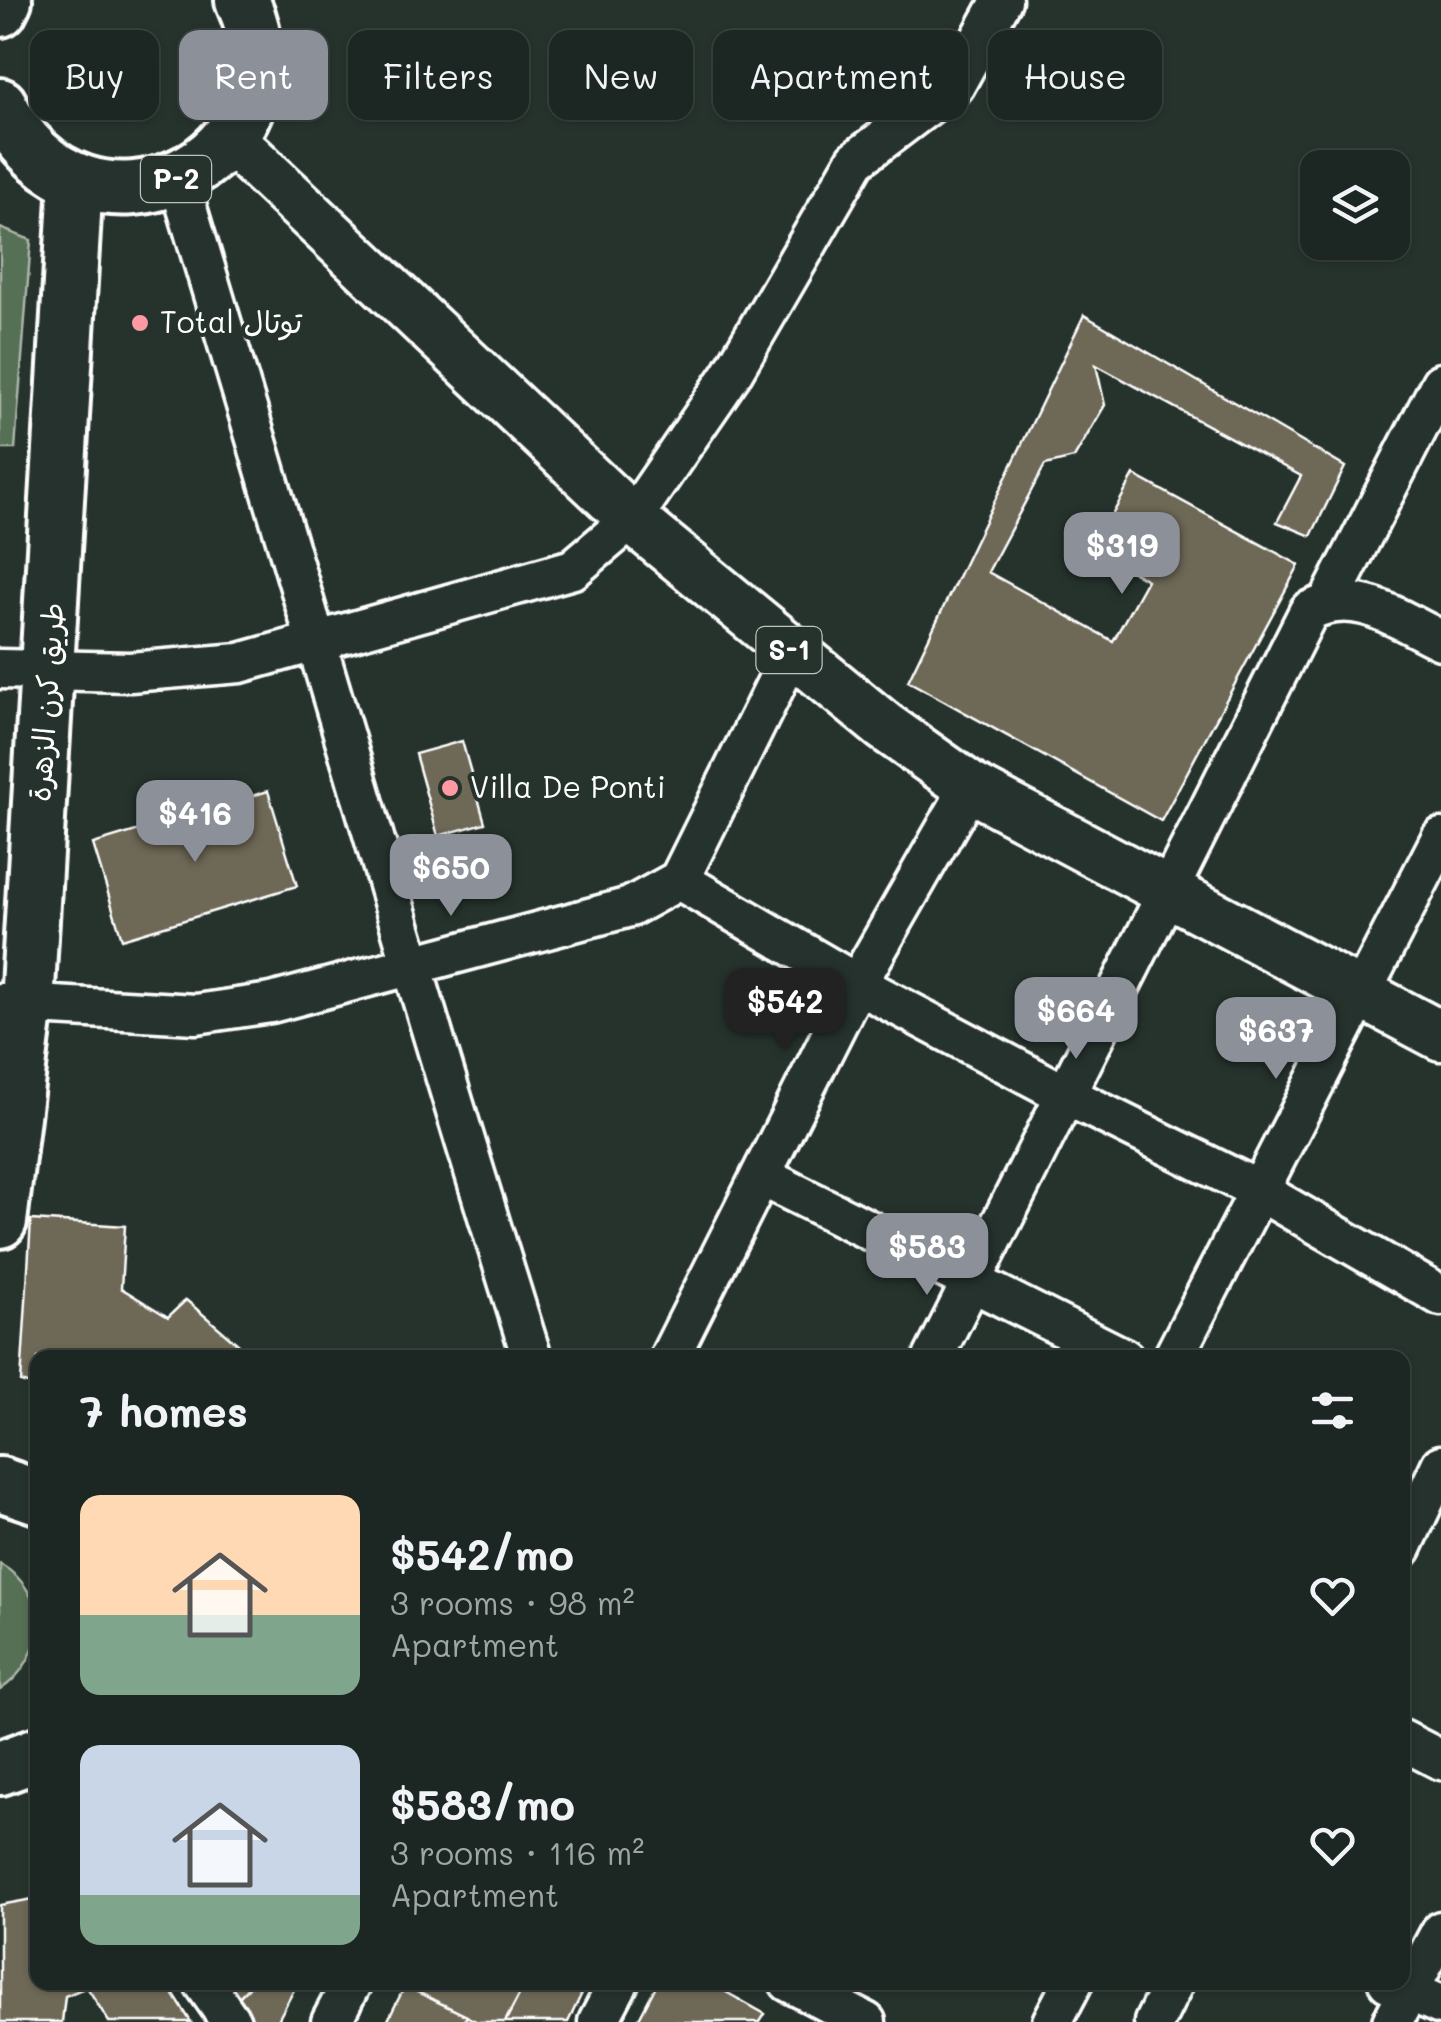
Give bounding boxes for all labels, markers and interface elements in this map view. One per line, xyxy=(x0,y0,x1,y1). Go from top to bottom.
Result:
chip: Buy xyxy=(30,30,159,120)
chip: Rent xyxy=(179,30,328,120)
chip: Filters xyxy=(348,30,529,120)
chip: New xyxy=(549,30,693,120)
chip: Apartment xyxy=(713,30,968,120)
chip: House xyxy=(988,30,1162,120)
map controls xyxy=(1300,150,1410,260)
button: layers xyxy=(1300,150,1410,260)
road number: P-2 xyxy=(141,156,211,202)
place label: Total توتال xyxy=(160,301,303,341)
marker: Total توتال xyxy=(129,312,151,334)
pin: $319 xyxy=(1063,512,1181,597)
text: $319 xyxy=(1086,523,1158,565)
street label: طريق كرن الزهرة xyxy=(18,601,72,803)
road number: S-1 xyxy=(756,627,822,673)
place label: Villa De Ponti xyxy=(470,766,666,806)
marker: Villa De Ponti xyxy=(439,777,461,799)
pin: $416 xyxy=(136,780,254,865)
text: $416 xyxy=(158,791,232,833)
pin: $650 xyxy=(392,834,510,919)
text: $650 xyxy=(412,845,490,887)
pin: $542 xyxy=(726,968,844,1053)
pin: $664 xyxy=(1017,977,1135,1062)
text: $542 xyxy=(747,979,823,1021)
text: $664 xyxy=(1037,988,1115,1030)
pin: $637 xyxy=(1217,997,1335,1082)
text: $637 xyxy=(1238,1008,1314,1050)
pin: $583 xyxy=(868,1213,986,1298)
text: $583 xyxy=(888,1224,966,1266)
text: 7 homes xyxy=(80,1383,248,1438)
icon: filters xyxy=(1305,1383,1360,1438)
text: $542/mo xyxy=(390,1526,574,1581)
icon: home xyxy=(160,1535,280,1655)
icon: heart xyxy=(1305,1568,1360,1623)
text: 3 rooms · 98 m² xyxy=(390,1581,635,1623)
text: Apartment xyxy=(390,1623,559,1665)
text: $583/mo xyxy=(390,1776,575,1831)
icon: home xyxy=(160,1785,280,1905)
icon: heart xyxy=(1305,1818,1360,1873)
text: 3 rooms · 116 m² xyxy=(390,1831,644,1873)
text: Apartment xyxy=(390,1873,559,1915)

